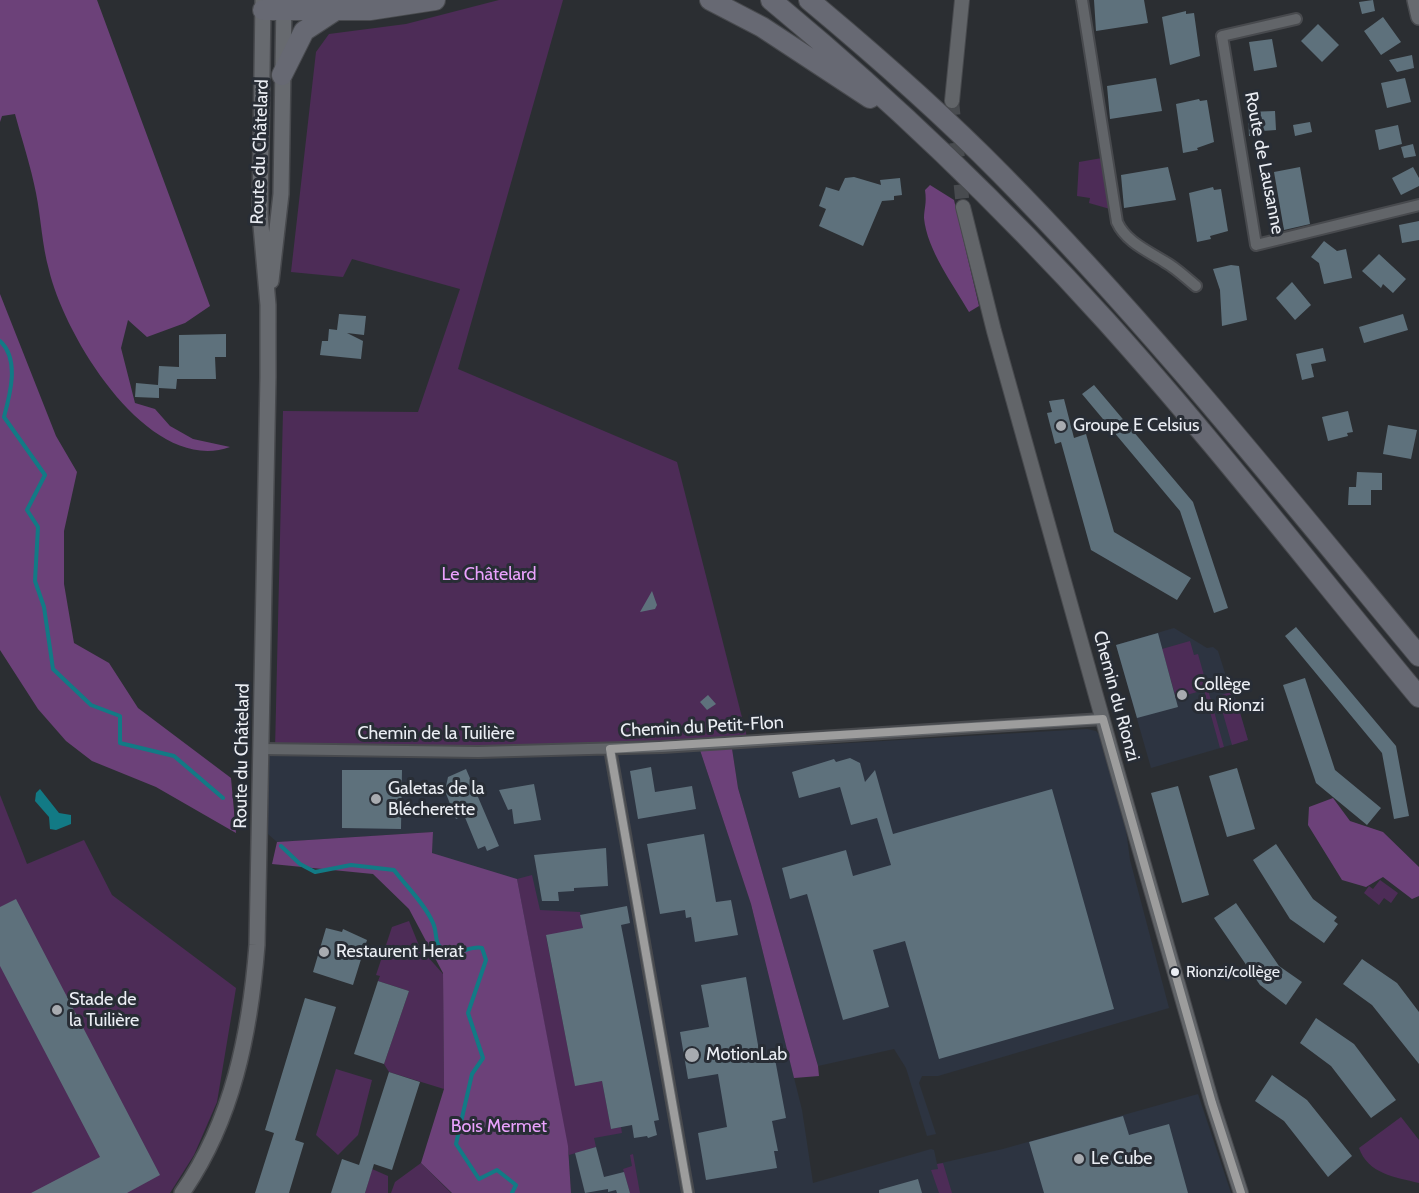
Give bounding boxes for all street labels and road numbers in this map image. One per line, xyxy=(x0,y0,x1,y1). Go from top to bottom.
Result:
street label: Route du Châtelard xyxy=(247,79,273,225)
street label: Route de Lausanne xyxy=(1240,90,1288,236)
street label: Chemin du Rionzi xyxy=(1088,628,1144,764)
street label: Route du Châtelard xyxy=(230,683,254,829)
street label: Chemin du Petit-Flon xyxy=(620,712,784,742)
street label: Chemin de la Tuilière xyxy=(357,723,515,745)

